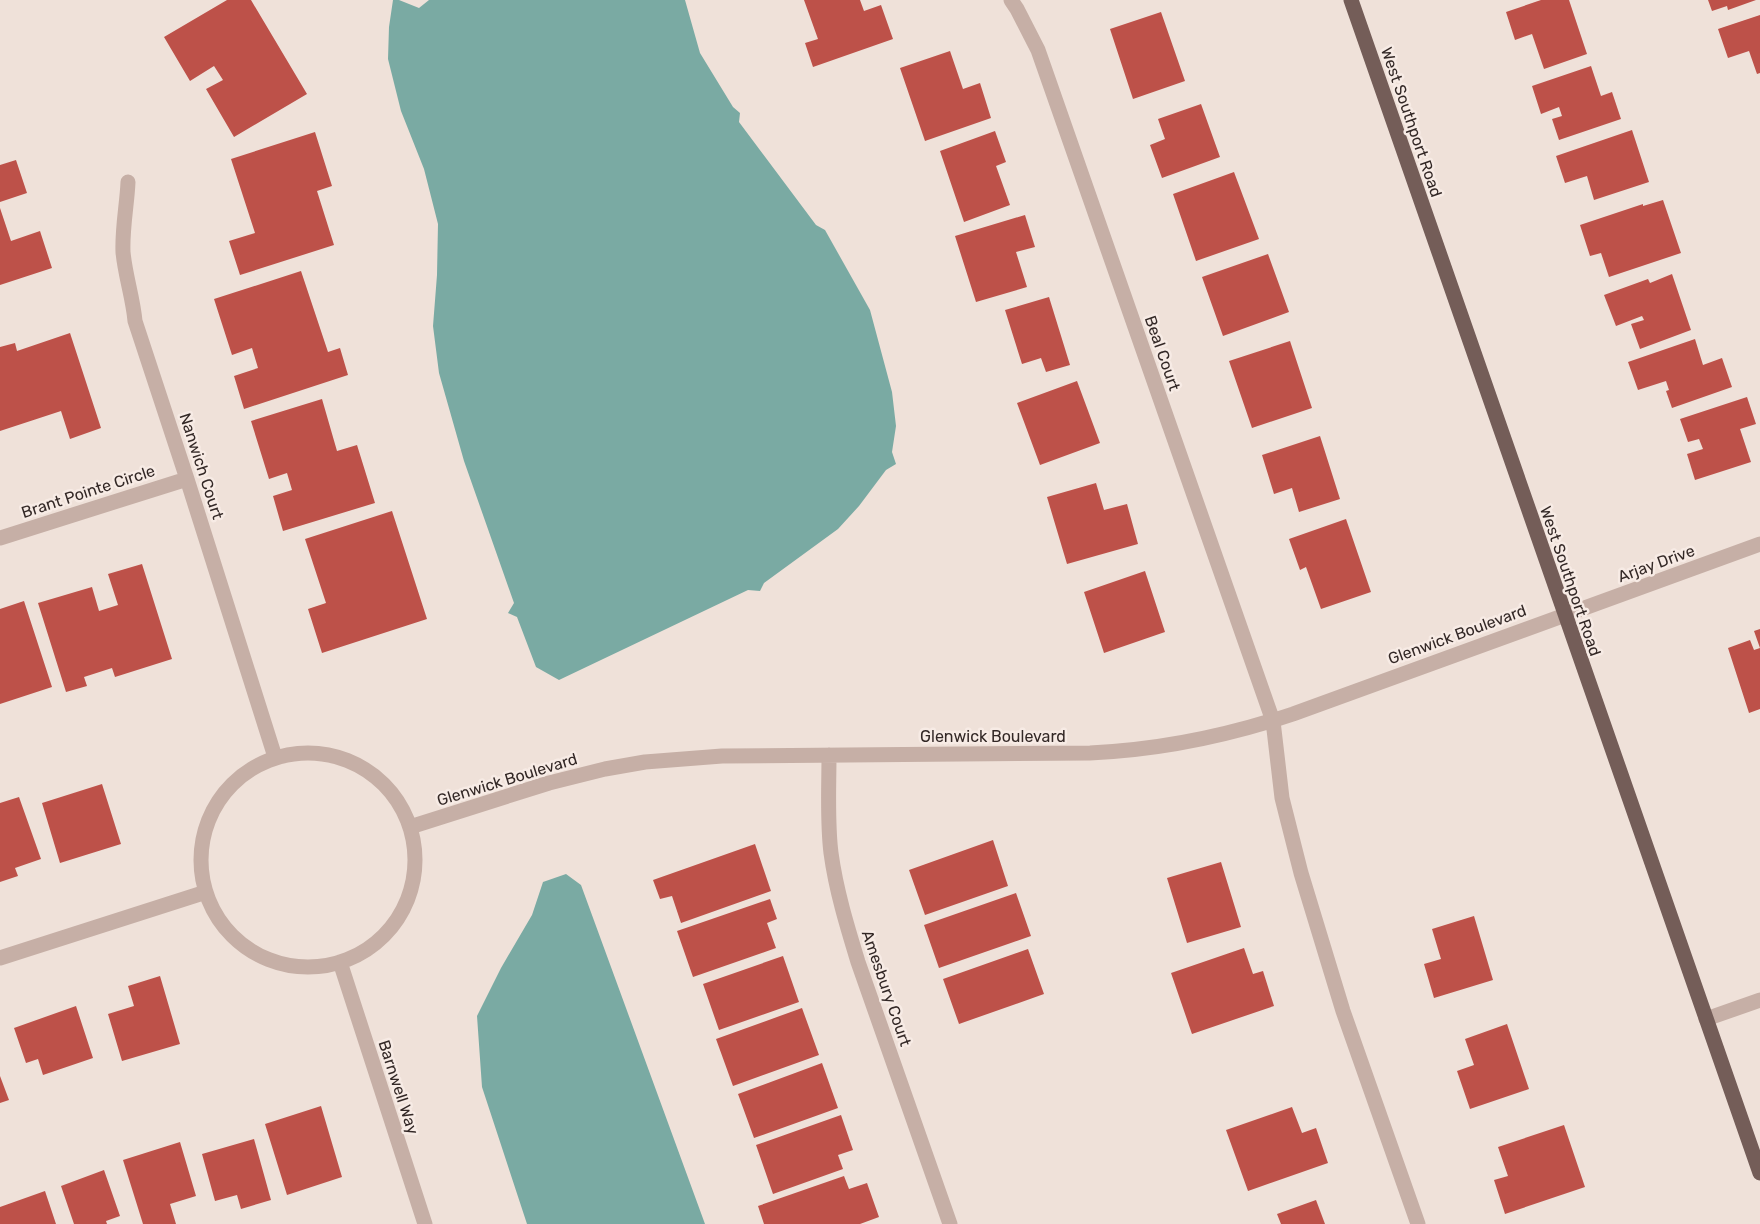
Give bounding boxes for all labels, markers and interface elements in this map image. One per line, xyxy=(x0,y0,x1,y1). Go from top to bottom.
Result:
street label: West Southport Road xyxy=(1377,45,1446,200)
street label: Beal Court xyxy=(1141,313,1184,393)
street label: Nanwich Court xyxy=(175,411,228,522)
street label: Brant Pointe Circle xyxy=(19,461,157,522)
street label: West Southport Road xyxy=(1536,504,1605,659)
street label: Arjay Drive xyxy=(1615,541,1697,586)
street label: Glenwick Boulevard xyxy=(1385,601,1529,668)
street label: Glenwick Boulevard xyxy=(920,727,1066,746)
street label: Glenwick Boulevard xyxy=(435,749,580,810)
street label: Amesbury Court xyxy=(858,928,915,1049)
street label: Barnwell Way xyxy=(374,1038,423,1137)

